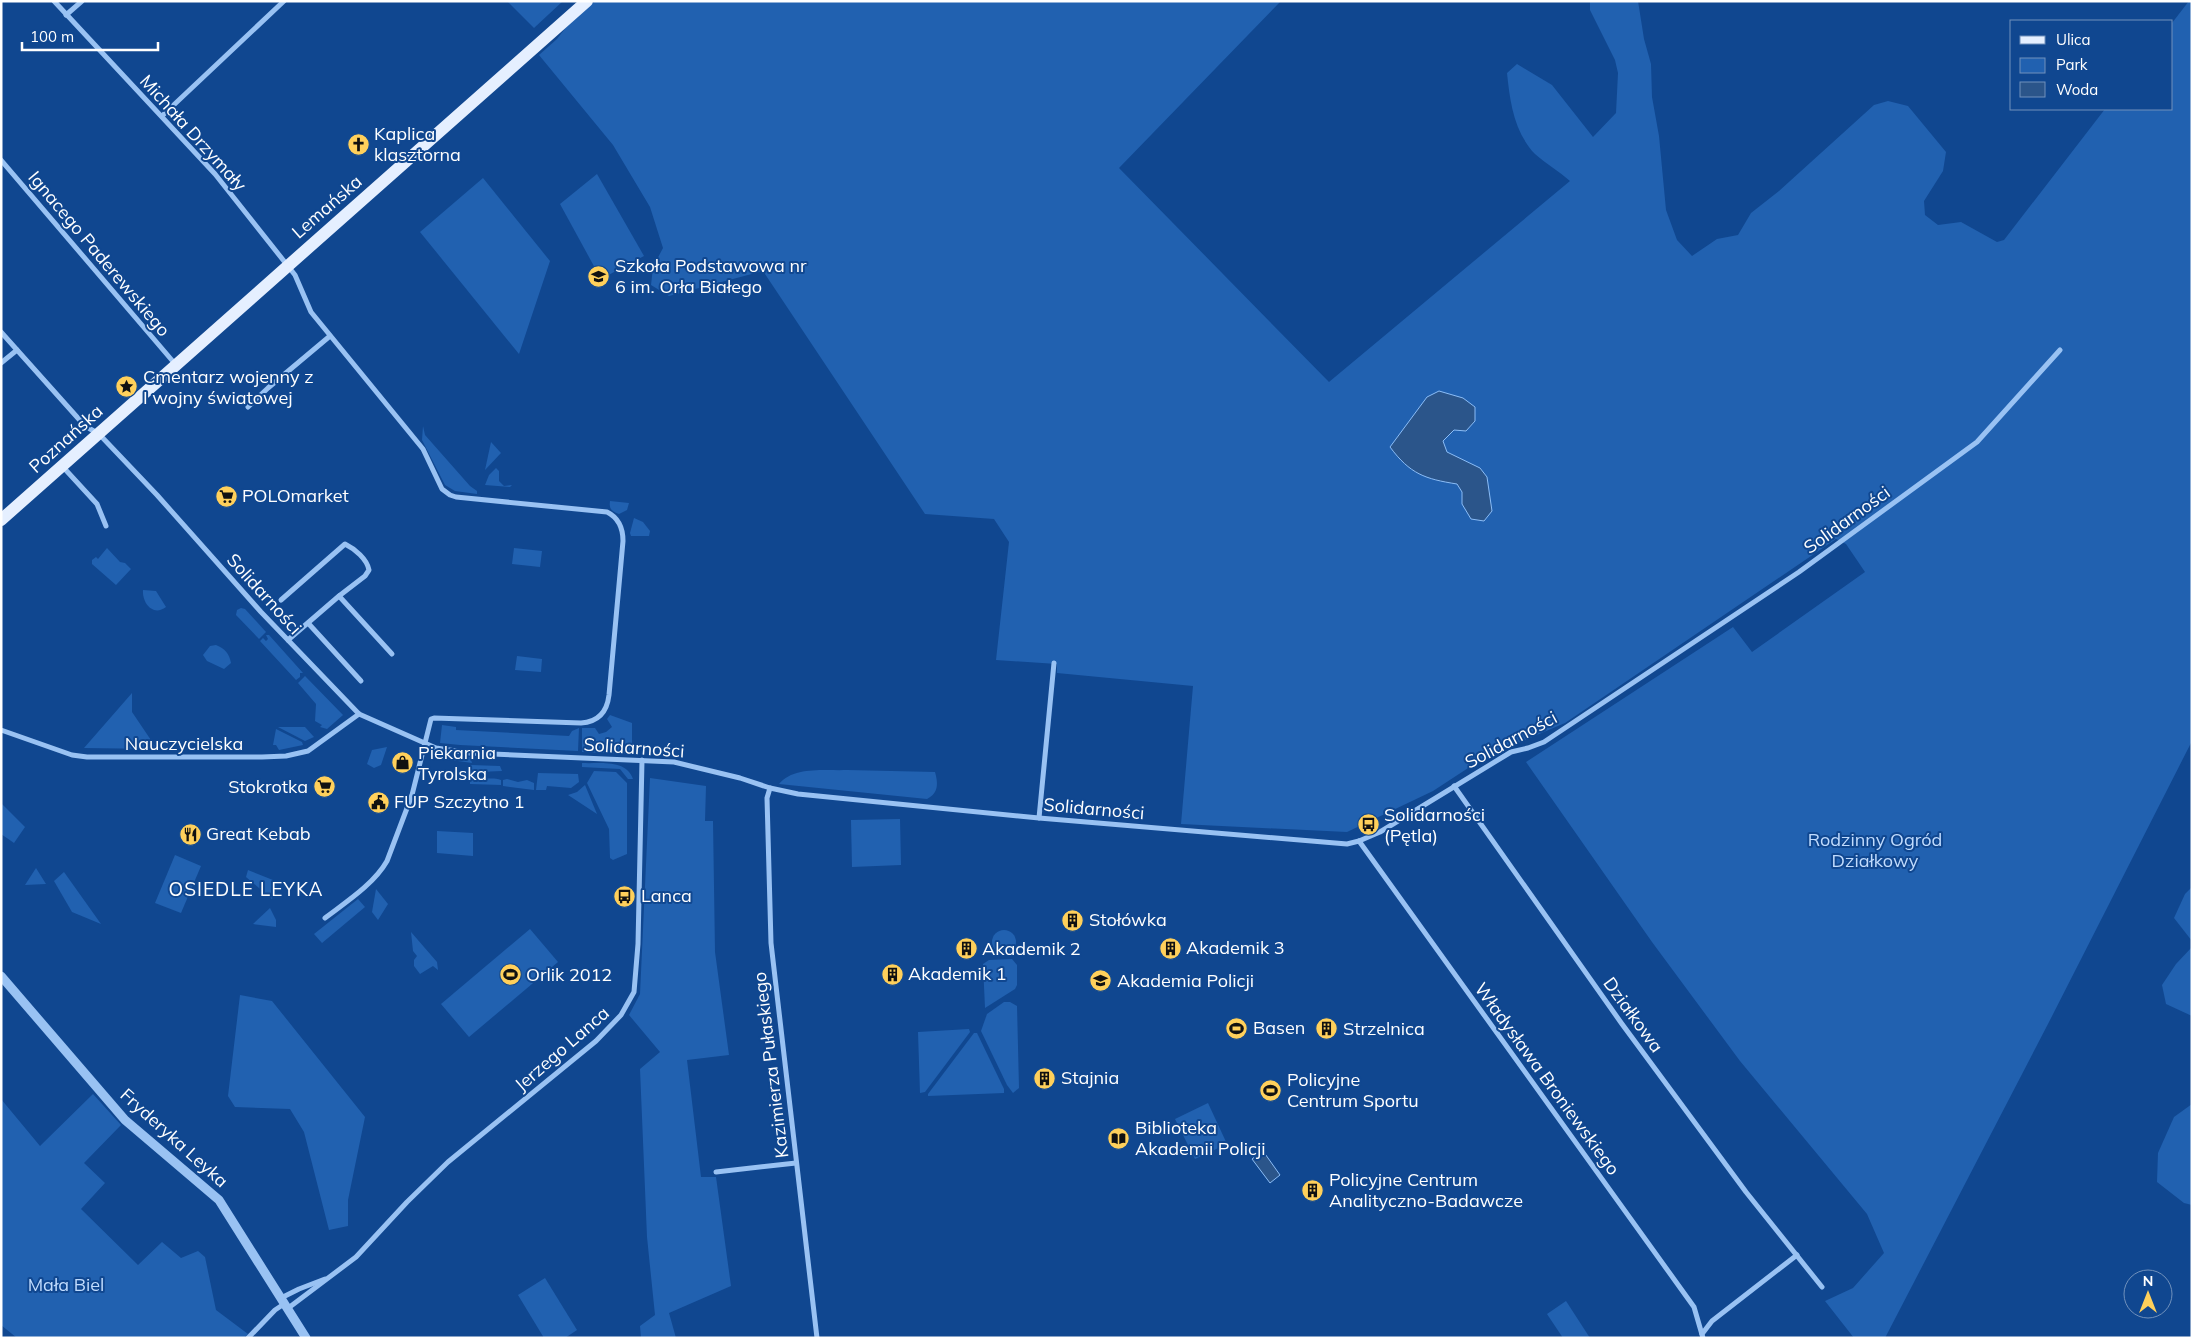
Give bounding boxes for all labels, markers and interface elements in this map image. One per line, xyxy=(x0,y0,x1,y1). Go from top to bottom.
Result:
scale bar xyxy=(22,20,159,52)
legend xyxy=(2010,20,2173,110)
text: 100 m xyxy=(30,27,74,46)
text: Ulica xyxy=(2056,30,2090,49)
text: Park xyxy=(2056,55,2088,74)
street label: Michała Drzymały xyxy=(135,70,252,196)
text: Woda xyxy=(2056,80,2098,99)
place label: Kaplica klasztorna xyxy=(374,122,461,166)
church icon: Kaplica klasztorna xyxy=(346,132,370,156)
street label: Ignacego Paderewskiego xyxy=(23,166,175,341)
street label: Lemańska xyxy=(287,170,367,243)
place label: Szkoła Podstawowa nr 6 im. Orła Białego xyxy=(615,254,807,298)
school or university icon: Szkoła Podstawowa nr 6 im. Orła Białego xyxy=(587,264,611,288)
place label: Cmentarz wojenny z I wojny światowej xyxy=(143,365,314,409)
place icon: Cmentarz wojenny z I wojny światowej xyxy=(115,375,139,399)
street label: Poznańska xyxy=(24,399,107,478)
street label: Solidarności xyxy=(1799,481,1894,559)
supermarket icon: POLOmarket xyxy=(214,484,238,508)
place label: POLOmarket xyxy=(242,484,349,507)
street label: Solidarności xyxy=(222,548,307,639)
street label: Solidarności xyxy=(1461,706,1561,773)
street label: Nauczycielska xyxy=(125,732,243,755)
street label: Solidarności xyxy=(583,733,685,763)
place label: Piekarnia Tyrolska xyxy=(418,741,496,785)
shop icon: Piekarnia Tyrolska xyxy=(390,751,414,775)
place label: Stokrotka xyxy=(228,775,308,798)
supermarket icon: Stokrotka xyxy=(312,775,336,799)
public building icon: FUP Szczytno 1 xyxy=(366,790,390,814)
place label: FUP Szczytno 1 xyxy=(394,790,525,813)
street label: Solidarności xyxy=(1043,793,1145,824)
place label: Solidarności (Pętla) xyxy=(1384,803,1485,847)
bus stop icon: Solidarności (Pętla) xyxy=(1356,813,1380,837)
restaurant icon: Great Kebab xyxy=(178,822,202,846)
place label: Great Kebab xyxy=(206,822,311,845)
park label: Rodzinny Ogród Działkowy xyxy=(1808,828,1942,872)
district label: OSIEDLE LEYKA xyxy=(169,877,323,901)
bus stop icon: Lanca xyxy=(613,884,637,908)
place label: Lanca xyxy=(641,884,692,907)
building icon: Stołówka xyxy=(1061,908,1085,932)
place label: Stołówka xyxy=(1089,908,1167,931)
building icon: Akademik 3 xyxy=(1158,936,1182,960)
place label: Akademik 3 xyxy=(1186,936,1285,959)
building icon: Akademik 2 xyxy=(954,937,978,961)
place label: Akademik 2 xyxy=(982,937,1081,960)
building icon: Akademik 1 xyxy=(880,962,904,986)
place label: Akademik 1 xyxy=(908,962,1007,985)
sports icon: Orlik 2012 xyxy=(498,963,522,987)
place label: Orlik 2012 xyxy=(526,963,612,986)
school or university icon: Akademia Policji xyxy=(1089,969,1113,993)
place label: Akademia Policji xyxy=(1117,969,1254,992)
street label: Kazimierza Pułaskiego xyxy=(748,971,793,1160)
street label: Działkowa xyxy=(1598,973,1668,1057)
street label: Władysława Broniewskiego xyxy=(1470,978,1625,1180)
street label: Jerzego Lanca xyxy=(510,1001,614,1096)
sports icon: Basen xyxy=(1225,1016,1249,1040)
place label: Basen xyxy=(1253,1016,1305,1039)
building icon: Strzelnica xyxy=(1315,1017,1339,1041)
place label: Strzelnica xyxy=(1343,1017,1425,1040)
building icon: Stajnia xyxy=(1033,1066,1057,1090)
place label: Stajnia xyxy=(1061,1066,1119,1089)
place label: Policyjne Centrum Sportu xyxy=(1287,1068,1419,1112)
sports icon: Policyjne Centrum Sportu xyxy=(1259,1078,1283,1102)
street label: Fryderyka Leyka xyxy=(116,1083,233,1192)
place label: Biblioteka Akademii Policji xyxy=(1135,1116,1266,1160)
library icon: Biblioteka Akademii Policji xyxy=(1107,1126,1131,1150)
place label: Policyjne Centrum Analityczno-Badawcze xyxy=(1329,1168,1523,1212)
building icon: Policyjne Centrum Analityczno-Badawcze xyxy=(1301,1178,1325,1202)
north arrow xyxy=(2123,1269,2173,1319)
text: N xyxy=(2143,1272,2153,1290)
park label: Mała Biel xyxy=(28,1273,104,1296)

